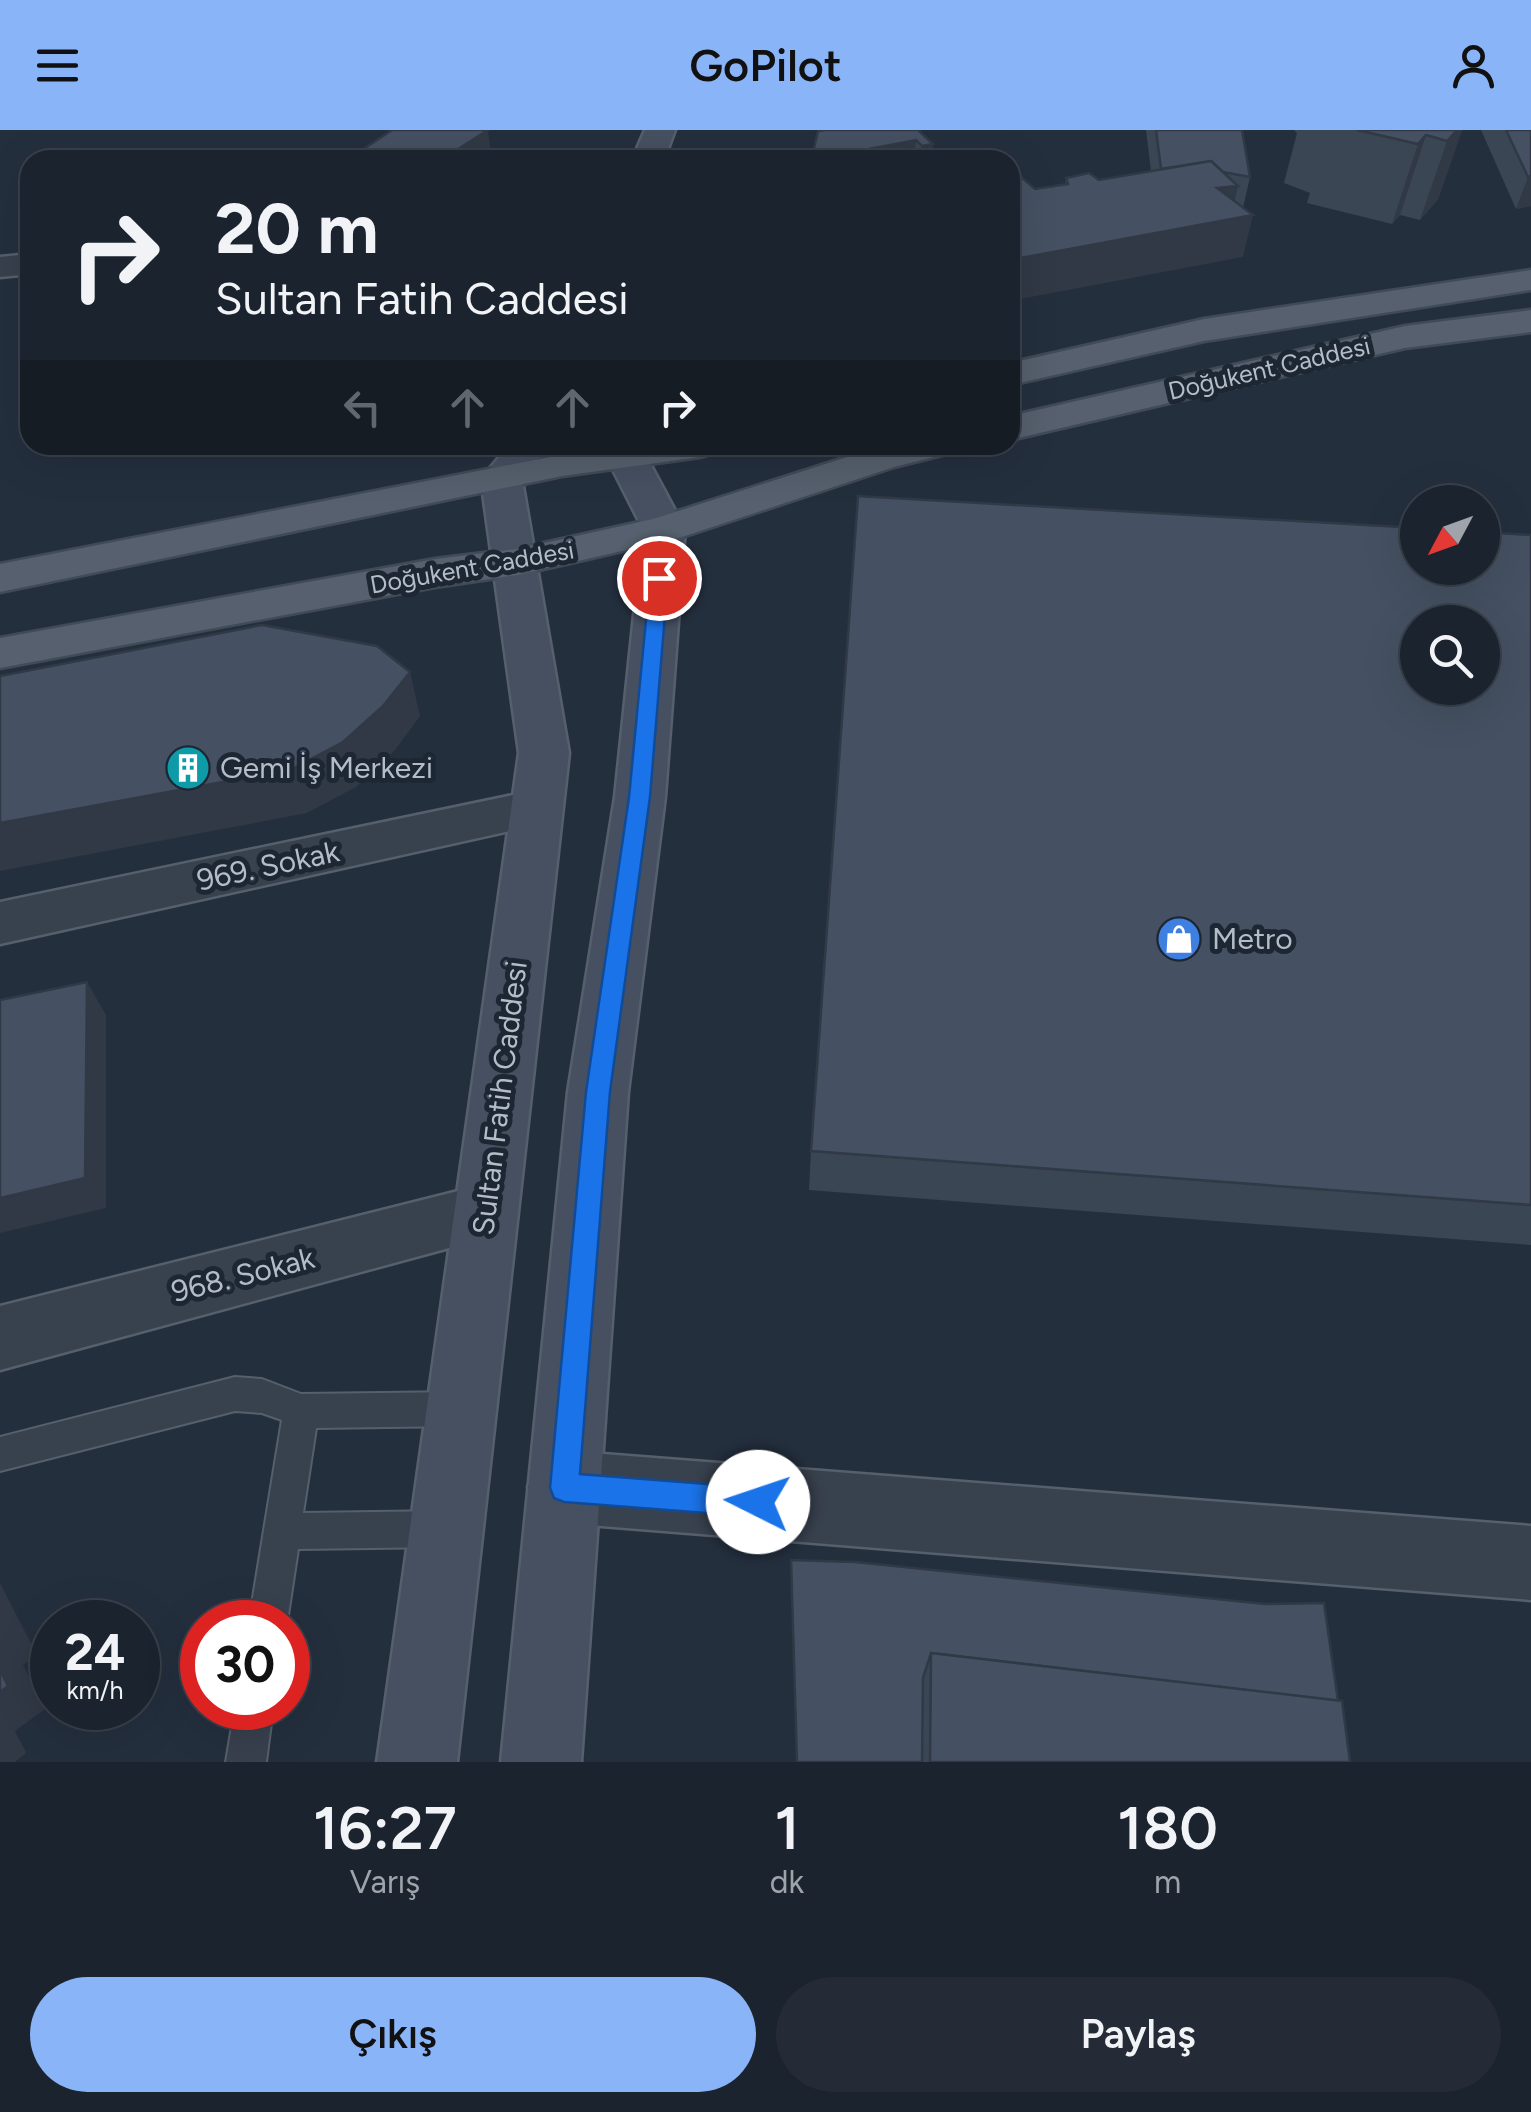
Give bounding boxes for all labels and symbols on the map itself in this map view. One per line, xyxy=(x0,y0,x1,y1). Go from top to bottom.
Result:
street label: Doğukent Caddesi xyxy=(1165,330,1373,406)
north arrow xyxy=(1400,485,1500,585)
street label: Doğukent Caddesi xyxy=(368,534,576,600)
pin xyxy=(617,536,702,621)
building icon: Gemi İş Merkezi xyxy=(165,745,211,791)
place label: Gemi İş Merkezi xyxy=(220,749,433,786)
street label: 969. Sokak xyxy=(193,832,343,899)
shop icon: Metro xyxy=(1156,916,1202,962)
place label: Metro xyxy=(1212,920,1293,957)
street label: Sultan Fatih Caddesi xyxy=(464,959,535,1237)
street label: 968. Sokak xyxy=(168,1239,319,1310)
position arrow xyxy=(706,1450,810,1554)
speed limit sign: 30 xyxy=(180,1600,310,1730)

